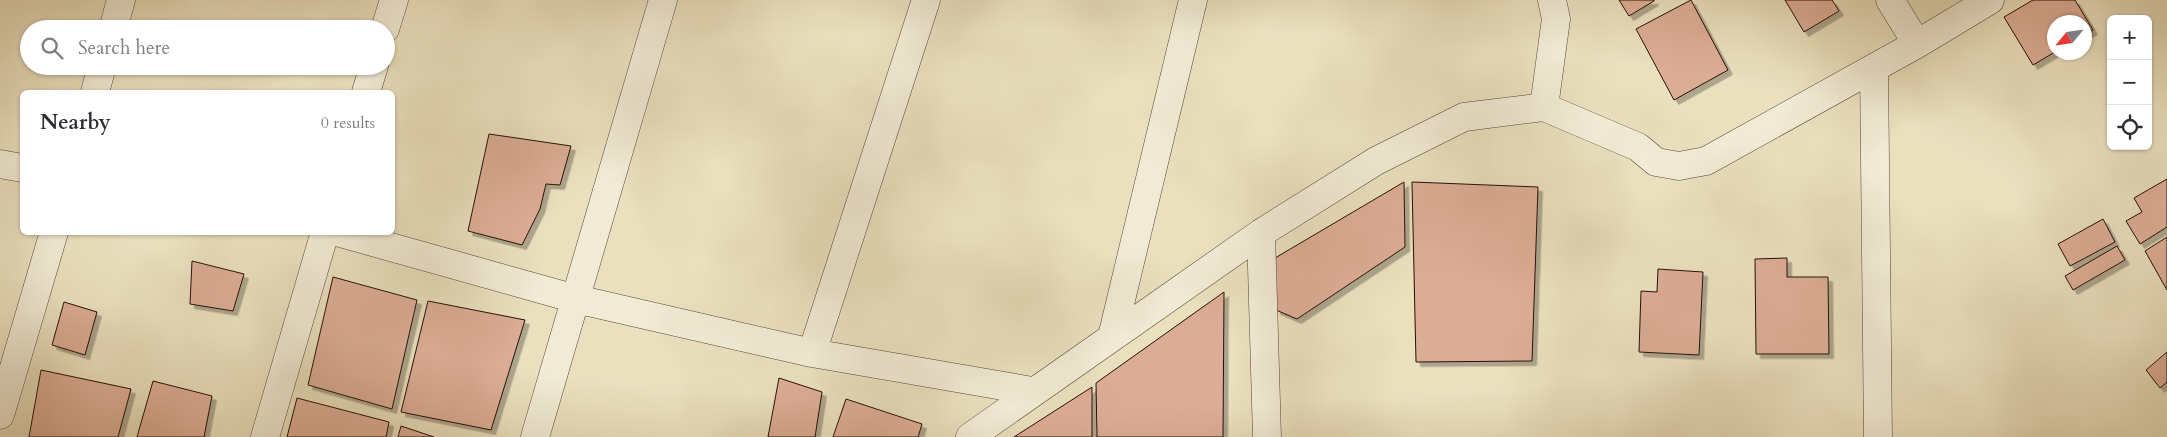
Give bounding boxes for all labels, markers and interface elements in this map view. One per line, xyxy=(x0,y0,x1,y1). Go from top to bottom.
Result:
north arrow xyxy=(2047,15,2092,60)
map controls xyxy=(2107,15,2152,150)
button: + xyxy=(2107,15,2152,60)
search box xyxy=(20,20,395,75)
icon: search xyxy=(38,34,66,62)
text: Search here xyxy=(78,35,170,61)
button: − xyxy=(2107,60,2152,105)
button: locate xyxy=(2107,105,2152,150)
text: Nearby xyxy=(40,108,111,137)
text: 0 results xyxy=(321,112,375,134)

